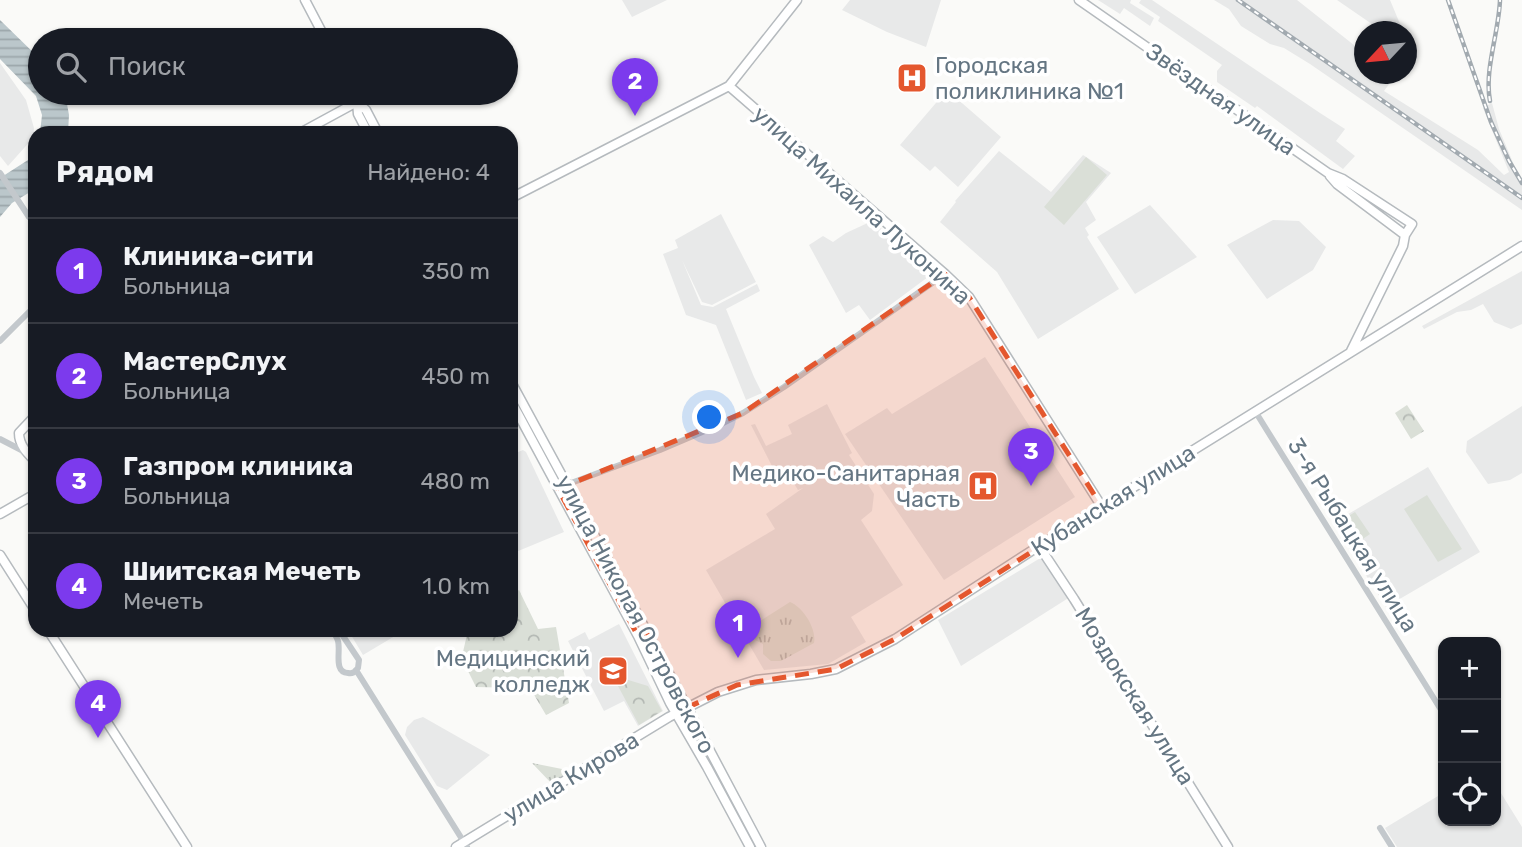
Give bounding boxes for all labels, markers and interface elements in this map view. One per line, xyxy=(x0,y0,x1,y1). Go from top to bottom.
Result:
north arrow xyxy=(1354,21,1417,84)
search box xyxy=(28,28,518,105)
street label: Звёздная улица xyxy=(1141,37,1301,161)
icon: search xyxy=(52,48,90,86)
text: Поиск xyxy=(108,51,186,82)
place label: Городская поликлиника №1 xyxy=(935,51,1124,105)
pin: 2 xyxy=(612,58,658,116)
hospital icon: Городская поликлиника №1 xyxy=(895,61,929,95)
street label: улица Михаила Луконина xyxy=(747,100,977,310)
text: Рядом xyxy=(56,154,154,190)
text: Найдено: 4 xyxy=(367,158,490,186)
text: Клиника-сити xyxy=(123,241,314,272)
text: 1 xyxy=(73,257,85,285)
text: 350 m xyxy=(422,257,490,285)
text: Больница xyxy=(123,272,231,300)
text: МастерСлух xyxy=(123,346,287,377)
text: 2 xyxy=(72,362,86,390)
text: 450 m xyxy=(421,362,490,390)
text: Больница xyxy=(123,377,231,405)
your location xyxy=(692,400,726,434)
pin: 3 xyxy=(1008,428,1054,486)
street label: 3-я Рыбацкая улица xyxy=(1282,433,1424,637)
street label: Кубанская улица xyxy=(1026,438,1200,562)
text: Газпром клиника xyxy=(123,451,353,482)
place label: Медико-Санитарная Часть xyxy=(731,459,960,513)
text: 3 xyxy=(71,467,87,495)
text: 480 m xyxy=(420,467,490,495)
hospital icon: Медико-Санитарная Часть xyxy=(966,469,1000,503)
street label: улица Николая Островского xyxy=(551,470,721,758)
text: Больница xyxy=(123,482,231,510)
text: Шиитская Мечеть xyxy=(123,556,361,587)
text: 4 xyxy=(71,572,87,600)
text: 1.0 km xyxy=(422,572,490,600)
text: Мечеть xyxy=(123,587,203,615)
pin: 1 xyxy=(715,600,761,658)
street label: Моздокская улица xyxy=(1069,602,1201,790)
map controls xyxy=(1438,637,1501,826)
button: + xyxy=(1438,637,1501,700)
place label: Медицинский колледж xyxy=(436,644,590,698)
school or university icon: Медицинский колледж xyxy=(596,654,630,688)
pin: 4 xyxy=(75,680,121,738)
button: − xyxy=(1438,700,1501,763)
street label: улица Кирова xyxy=(498,726,644,828)
button: locate xyxy=(1438,763,1501,826)

